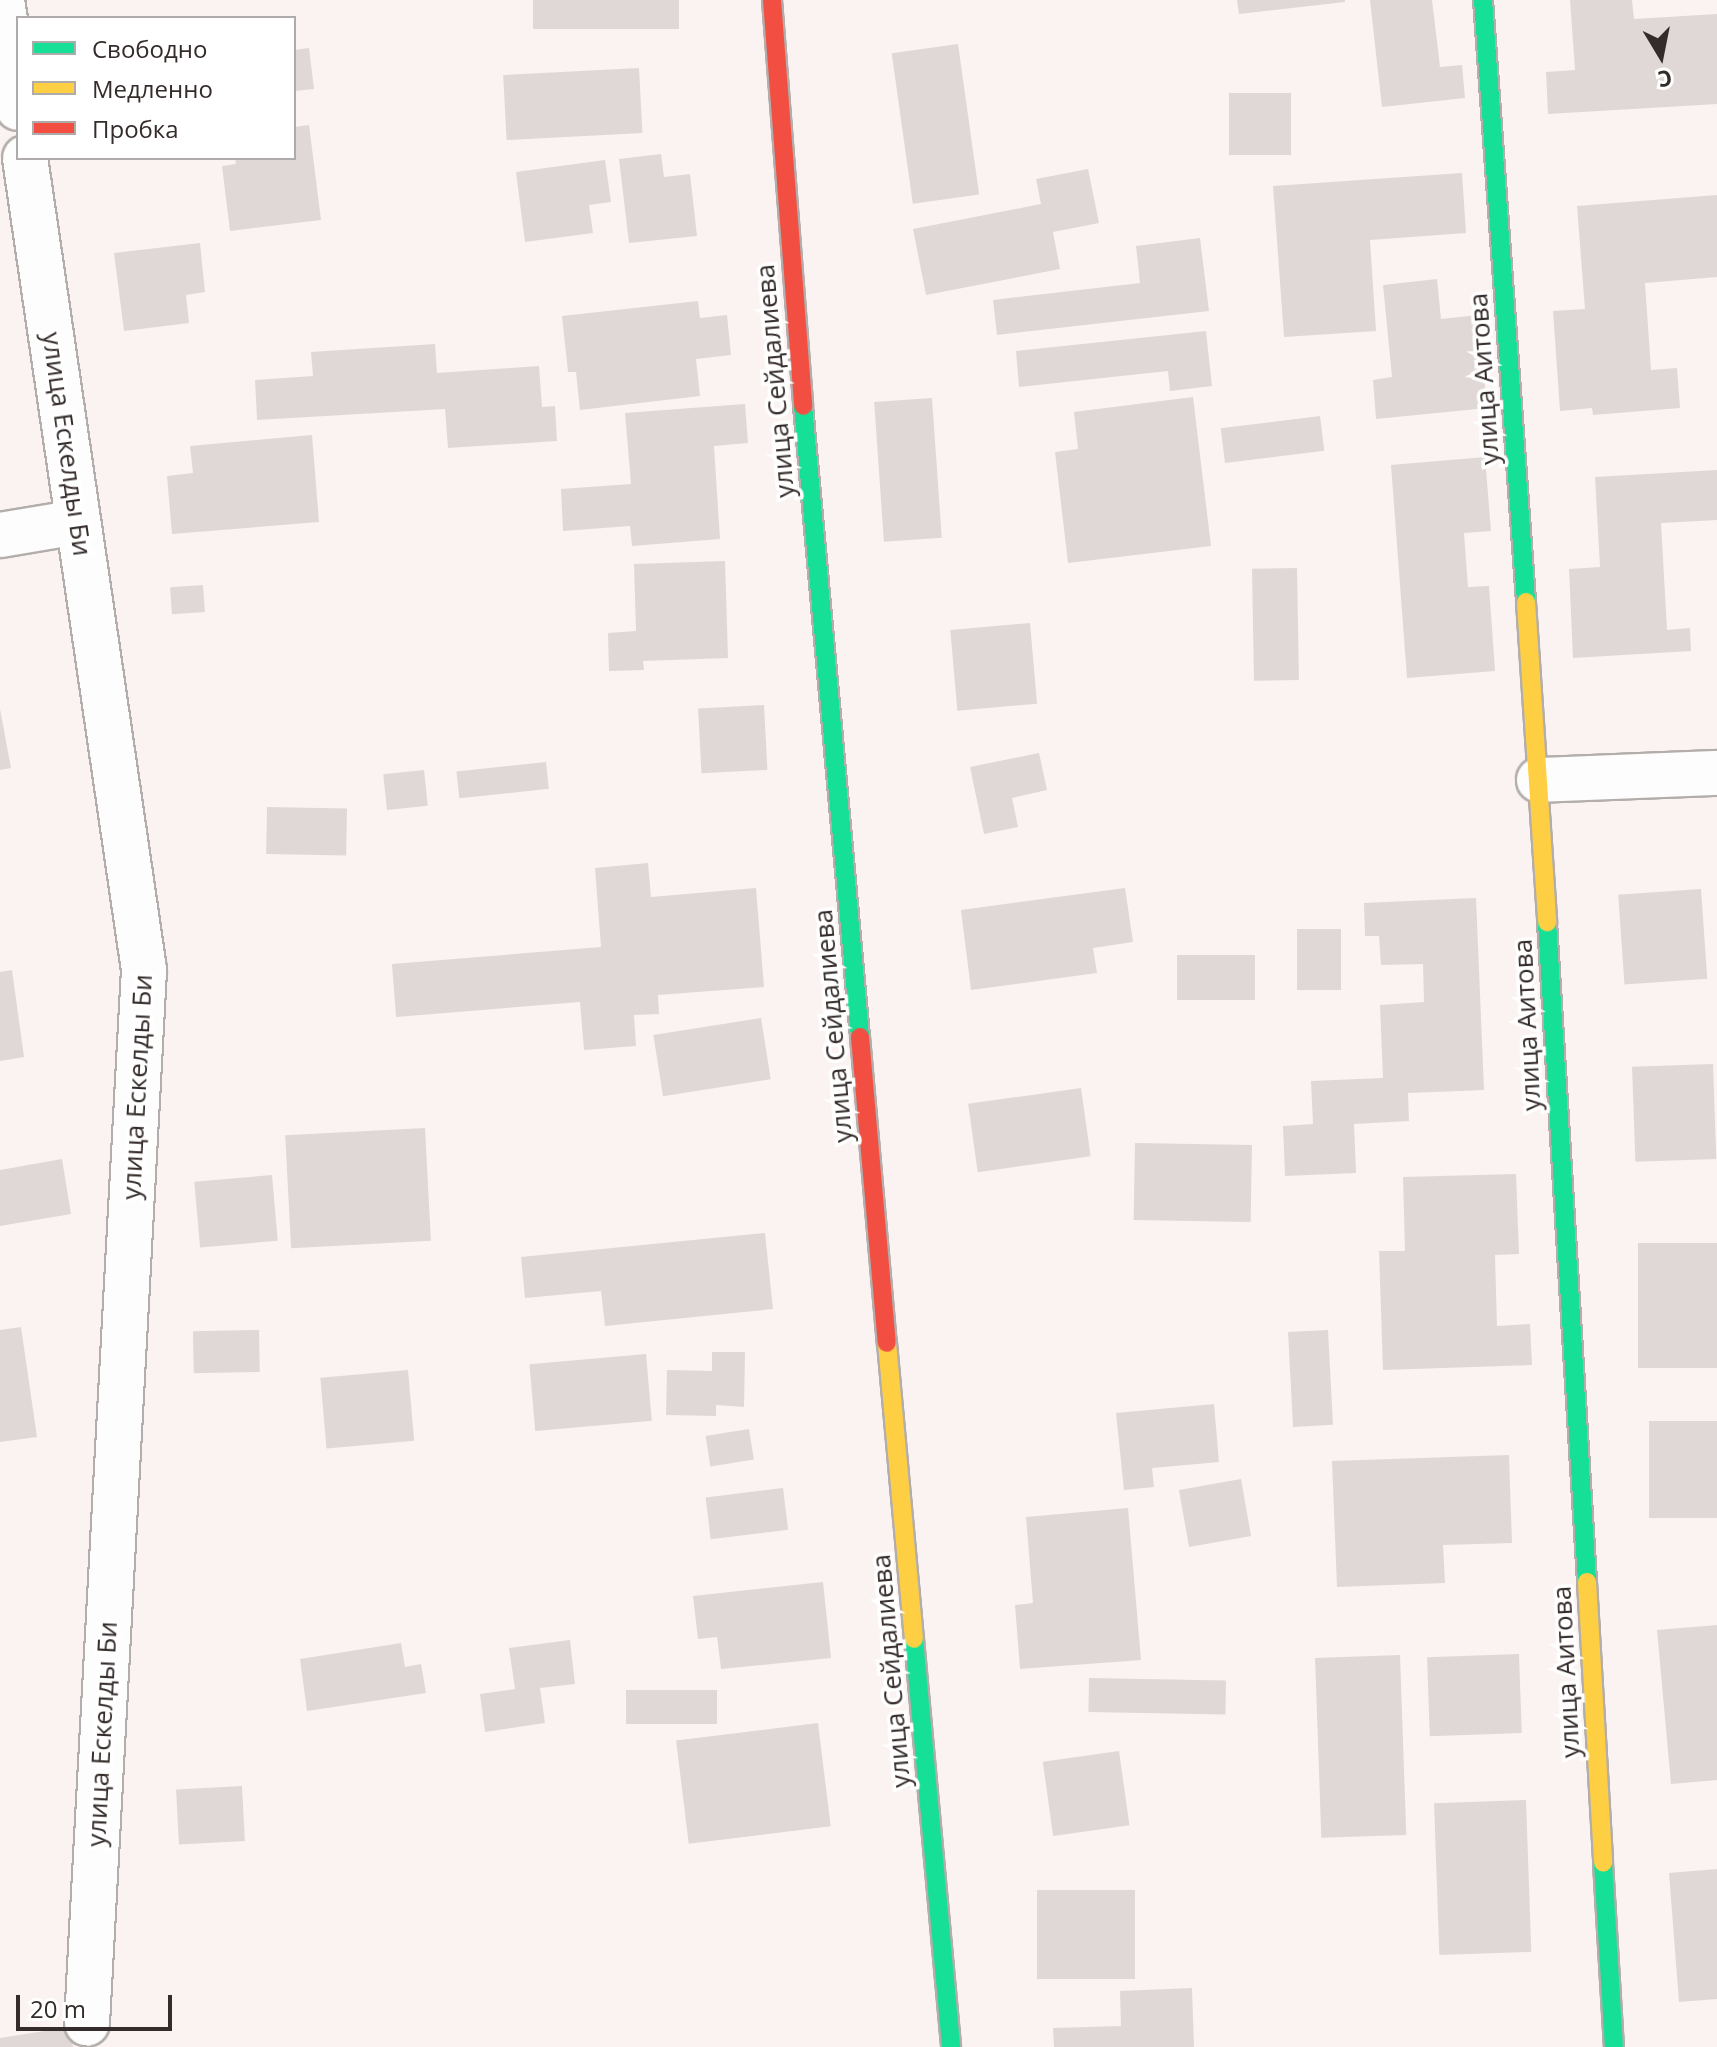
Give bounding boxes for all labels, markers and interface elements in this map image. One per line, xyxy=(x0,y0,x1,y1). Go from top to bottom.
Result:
legend xyxy=(16,16,296,160)
north arrow xyxy=(1621,16,1701,96)
text: Свободно xyxy=(92,32,207,65)
text: С xyxy=(1656,64,1675,96)
text: Медленно xyxy=(92,72,213,105)
text: Пробка xyxy=(92,112,179,145)
street label: улица Сейдалиева xyxy=(749,263,801,499)
street label: улица Аитова xyxy=(1462,292,1506,466)
street label: улица Ескелды Би xyxy=(36,330,98,558)
street label: улица Сейдалиева xyxy=(807,908,859,1144)
street label: улица Аитова xyxy=(1507,938,1547,1112)
street label: улица Ескелды Би xyxy=(116,973,158,1201)
street label: улица Сейдалиева xyxy=(865,1553,917,1789)
street label: улица Аитова xyxy=(1546,1585,1586,1759)
street label: улица Ескелды Би xyxy=(81,1620,123,1848)
scale bar xyxy=(20,1979,176,2029)
text: 20 m xyxy=(30,1992,86,2025)

